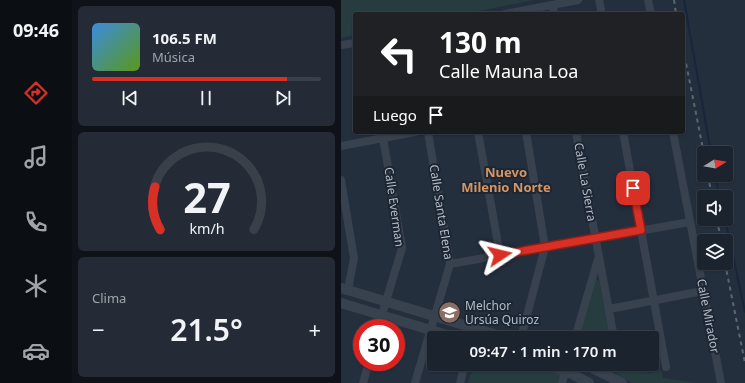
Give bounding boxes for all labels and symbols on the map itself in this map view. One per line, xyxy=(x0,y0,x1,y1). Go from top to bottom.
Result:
street label: Calle La Sierra xyxy=(570,141,601,222)
north arrow xyxy=(697,146,733,182)
street label: Calle Santa Elena xyxy=(426,163,457,261)
district label: Nuevo Milenio Norte xyxy=(461,163,551,196)
street label: Calle Everman xyxy=(380,166,408,248)
pin xyxy=(616,171,650,205)
position arrow xyxy=(479,234,521,276)
street label: Calle Mirador xyxy=(693,277,724,355)
place label: Melchor Ursúa Quiroz xyxy=(465,297,539,328)
school or university icon: Melchor Ursúa Quiroz xyxy=(436,300,462,326)
speed limit sign: 30 xyxy=(353,319,405,371)

